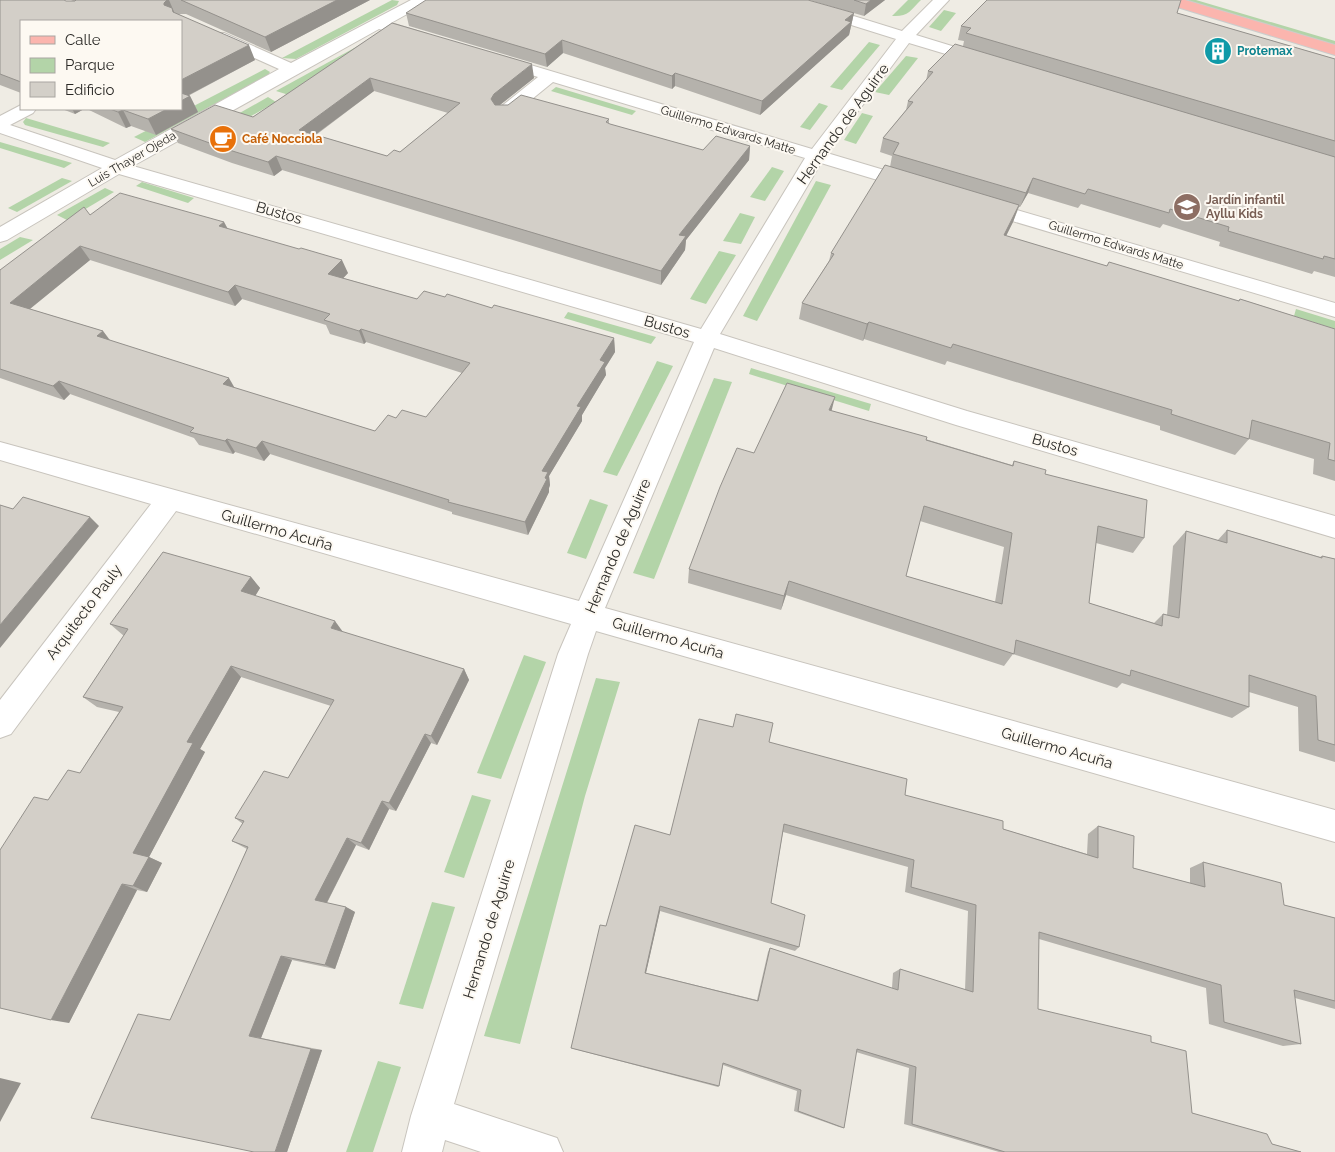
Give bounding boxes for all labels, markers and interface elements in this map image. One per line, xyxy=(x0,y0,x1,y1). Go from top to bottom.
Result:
legend xyxy=(20,20,182,110)
text: Calle xyxy=(65,31,101,49)
building icon: Protemax xyxy=(1203,36,1233,66)
place label: Protemax xyxy=(1237,44,1293,58)
text: Parque xyxy=(65,56,115,74)
street label: Hernando de Aguirre xyxy=(793,60,893,188)
text: Edificio xyxy=(65,81,115,99)
street label: Guillermo Edwards Matte xyxy=(659,103,797,157)
cafe icon: Café Nocciola xyxy=(208,124,238,154)
street label: Luis Thayer Ojeda xyxy=(86,128,178,190)
place label: Café Nocciola xyxy=(242,132,322,146)
school or university icon: Jardín infantil Ayllu Kids xyxy=(1172,192,1202,222)
place label: Jardín infantil Ayllu Kids xyxy=(1206,193,1285,221)
street label: Bustos xyxy=(254,198,304,228)
street label: Guillermo Edwards Matte xyxy=(1047,218,1185,272)
street label: Bustos xyxy=(642,312,692,342)
street label: Bustos xyxy=(1030,430,1080,460)
street label: Hernando de Aguirre xyxy=(581,476,655,616)
street label: Guillermo Acuña xyxy=(219,505,335,555)
street label: Arquitecto Pauly xyxy=(42,561,126,663)
street label: Guillermo Acuña xyxy=(610,613,726,663)
street label: Guillermo Acuña xyxy=(999,723,1115,773)
street label: Hernando de Aguirre xyxy=(459,857,519,1001)

